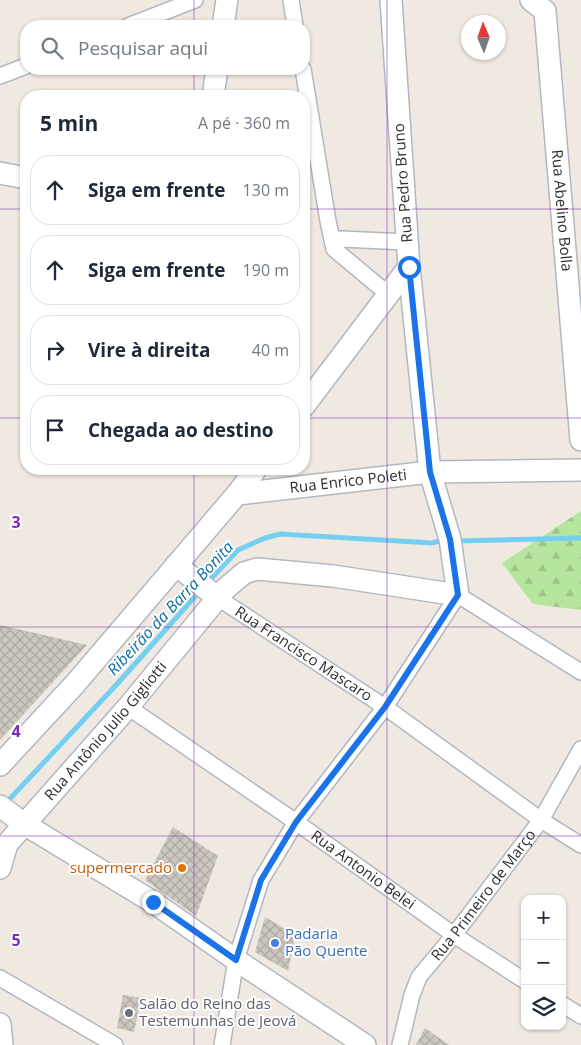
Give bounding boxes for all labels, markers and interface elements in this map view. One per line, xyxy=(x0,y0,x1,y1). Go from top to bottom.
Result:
north arrow xyxy=(461,15,506,60)
search box xyxy=(20,20,310,75)
icon: search xyxy=(38,34,66,62)
text: Pesquisar aqui xyxy=(78,35,208,61)
text: 5 min xyxy=(40,109,98,137)
text: A pé · 360 m xyxy=(198,112,290,134)
street label: Rua Pedro Bruno xyxy=(388,123,416,243)
street label: Rua Abelino Bolla xyxy=(548,149,578,272)
icon: ahead xyxy=(41,176,69,204)
text: Siga em frente xyxy=(88,177,225,203)
text: 130 m xyxy=(243,179,289,201)
icon: ahead xyxy=(41,256,69,284)
route start xyxy=(398,256,421,279)
text: Siga em frente xyxy=(88,257,225,283)
text: 190 m xyxy=(243,259,289,281)
icon: right xyxy=(41,336,69,364)
text: Vire à direita xyxy=(88,337,211,363)
text: 40 m xyxy=(252,339,289,361)
icon: arrive xyxy=(41,416,69,444)
text: Chegada ao destino xyxy=(88,417,274,443)
street label: Rua Enrico Poleti xyxy=(289,464,408,497)
text: 3 xyxy=(11,511,21,533)
water label: Ribeirão da Barra Bonita xyxy=(102,536,238,680)
street label: Rua Francisco Mascaro xyxy=(231,601,376,705)
street label: Rua Antônio Julio Gigliotti xyxy=(39,657,170,804)
text: 4 xyxy=(11,720,21,742)
street label: Rua Antonio Belei xyxy=(307,825,420,913)
street label: Rua Primeiro de Março xyxy=(426,825,540,964)
place label: supermercado xyxy=(70,857,172,877)
marker: supermercado xyxy=(176,862,188,874)
route end xyxy=(142,891,165,914)
map controls xyxy=(521,895,566,1030)
button: + xyxy=(521,895,566,940)
place label: Padaria Pão Quente xyxy=(285,923,368,960)
text: 5 xyxy=(11,929,21,951)
marker: Padaria Pão Quente xyxy=(269,937,281,949)
button: − xyxy=(521,940,566,985)
button: layers xyxy=(521,985,566,1030)
place label: Salão do Reino das Testemunhas de Jeová xyxy=(139,993,296,1030)
marker: Salão do Reino das Testemunhas de Jeová xyxy=(123,1007,135,1019)

